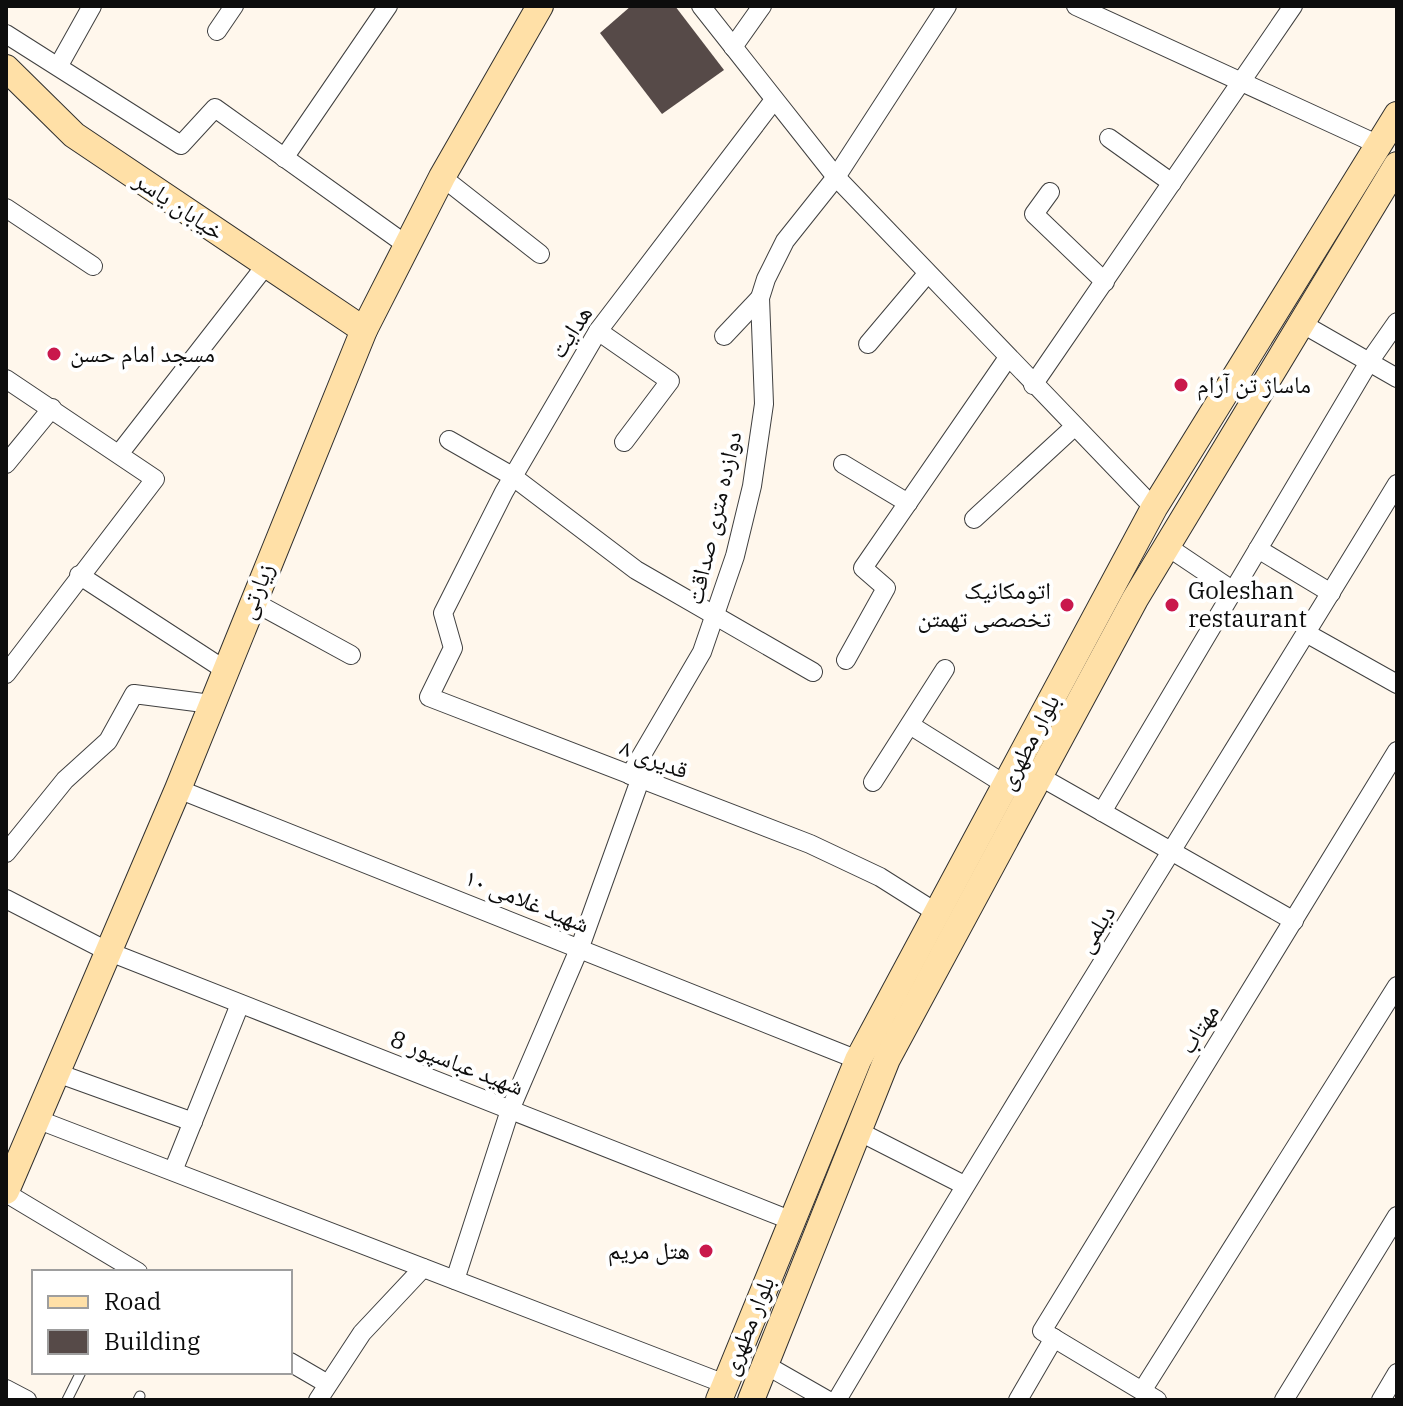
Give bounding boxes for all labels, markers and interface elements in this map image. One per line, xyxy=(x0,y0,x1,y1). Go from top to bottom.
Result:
street label: خیابان یاسر xyxy=(127,163,231,247)
street label: هدایت xyxy=(541,299,599,364)
place label: مسجد امام حسن xyxy=(70,337,215,370)
marker: مسجد امام حسن xyxy=(45,345,63,363)
place label: ماساژ تن آرام xyxy=(1197,368,1311,401)
marker: ماساژ تن آرام xyxy=(1172,376,1190,394)
street label: دوازده متری صداقت xyxy=(678,428,748,607)
street label: زیارتی xyxy=(229,558,281,623)
place label: اتومکانیک تخصصی تهمتن xyxy=(917,574,1051,634)
place label: Goleshan restaurant xyxy=(1188,574,1307,634)
marker: اتومکانیک تخصصی تهمتن xyxy=(1058,596,1076,614)
marker: Goleshan restaurant xyxy=(1163,596,1181,614)
street label: بلوار مطهری xyxy=(990,688,1067,795)
street label: قدیری ۸ xyxy=(616,730,693,786)
street label: شهید غلامی ۱۰ xyxy=(460,861,594,940)
street label: دیلمی xyxy=(1068,899,1122,958)
street label: مهتاب xyxy=(1170,997,1226,1060)
street label: شهید عباسپور 8 xyxy=(386,1022,529,1102)
place label: هتل مریم xyxy=(608,1234,690,1267)
marker: هتل مریم xyxy=(697,1242,715,1260)
legend xyxy=(32,1270,292,1374)
street label: بلوار مطهری xyxy=(713,1271,781,1380)
text: Road xyxy=(104,1285,161,1317)
text: Building xyxy=(104,1325,200,1357)

